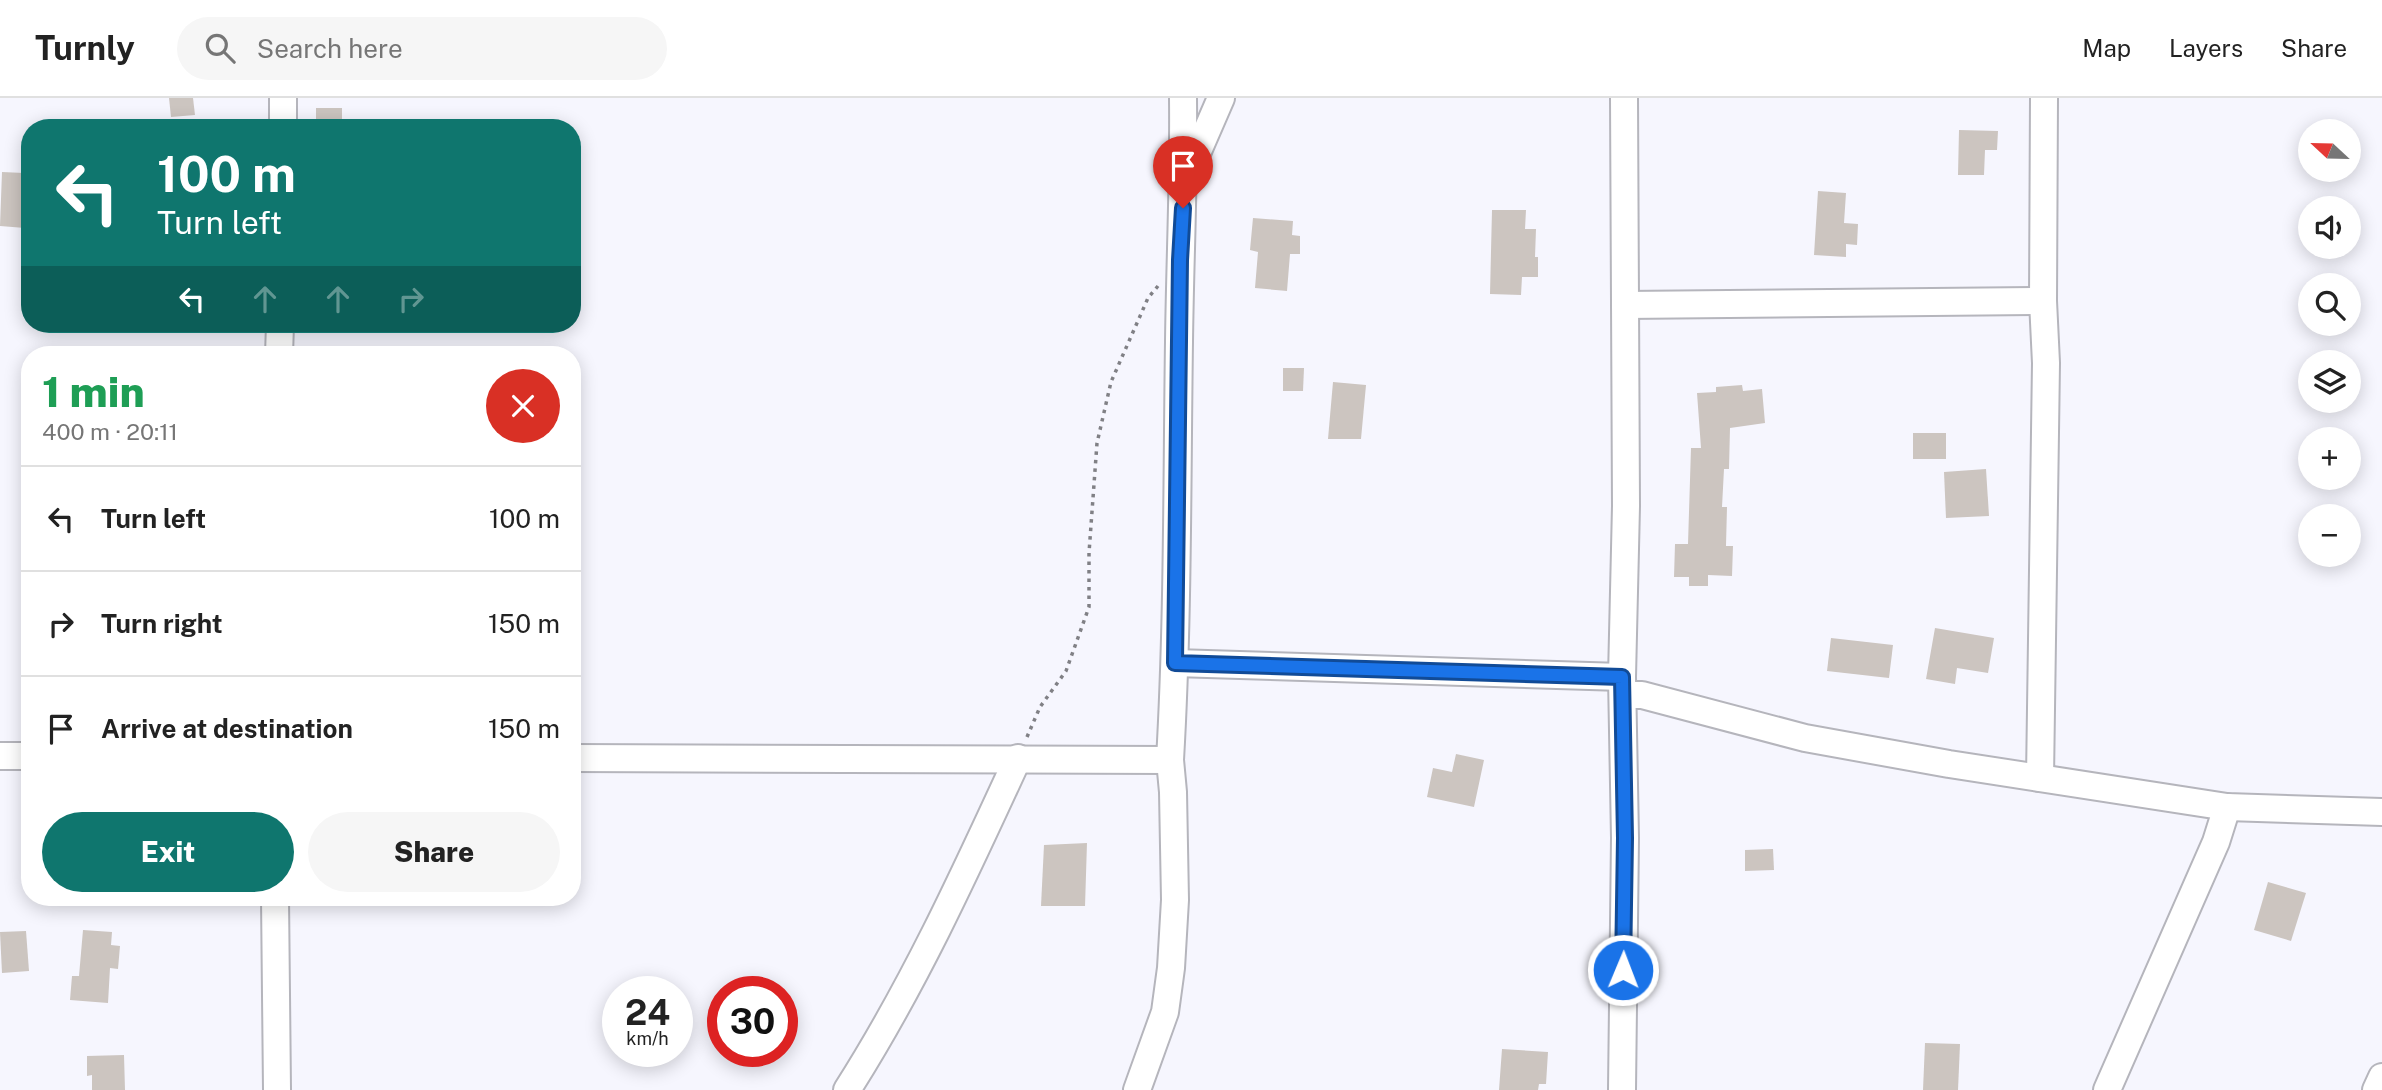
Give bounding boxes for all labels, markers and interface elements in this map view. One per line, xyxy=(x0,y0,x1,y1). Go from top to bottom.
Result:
search box xyxy=(177,17,667,80)
text: Turnly xyxy=(35,29,135,67)
icon: search xyxy=(201,29,239,67)
text: Search here xyxy=(257,33,403,64)
text: Map xyxy=(2082,34,2131,62)
text: Layers xyxy=(2169,34,2243,62)
text: Share xyxy=(2281,34,2347,62)
north arrow xyxy=(2298,119,2361,182)
map controls xyxy=(2298,119,2361,567)
pin xyxy=(1153,136,1213,208)
text: 100 m xyxy=(157,145,296,203)
icon: left xyxy=(42,147,133,238)
icon: arrive xyxy=(1164,147,1202,185)
button: sound xyxy=(2298,196,2361,259)
text: Turn left xyxy=(157,204,282,241)
button: search xyxy=(2298,273,2361,336)
icon: left xyxy=(173,280,211,318)
icon: ahead xyxy=(246,280,284,318)
icon: ahead xyxy=(319,280,357,318)
icon: right xyxy=(392,280,430,318)
button: layers xyxy=(2298,350,2361,413)
text: 1 min xyxy=(42,367,145,416)
button: close xyxy=(486,369,560,443)
text: 400 m · 20:11 xyxy=(42,418,178,445)
button: + xyxy=(2298,427,2361,490)
icon: left xyxy=(42,500,80,538)
text: Turn left xyxy=(101,503,206,534)
text: 100 m xyxy=(489,503,560,534)
button: − xyxy=(2298,504,2361,567)
icon: right xyxy=(42,605,80,643)
text: Turn right xyxy=(101,608,223,639)
text: 150 m xyxy=(488,608,560,639)
icon: arrive xyxy=(42,710,80,748)
text: Arrive at destination xyxy=(101,713,353,744)
text: 150 m xyxy=(488,713,560,744)
button: Exit xyxy=(42,812,294,892)
button: Share xyxy=(308,812,560,892)
position arrow xyxy=(1586,933,1660,1007)
speed limit sign: 30 xyxy=(707,976,798,1067)
text: 24 xyxy=(625,992,670,1033)
text: km/h xyxy=(626,1028,669,1049)

